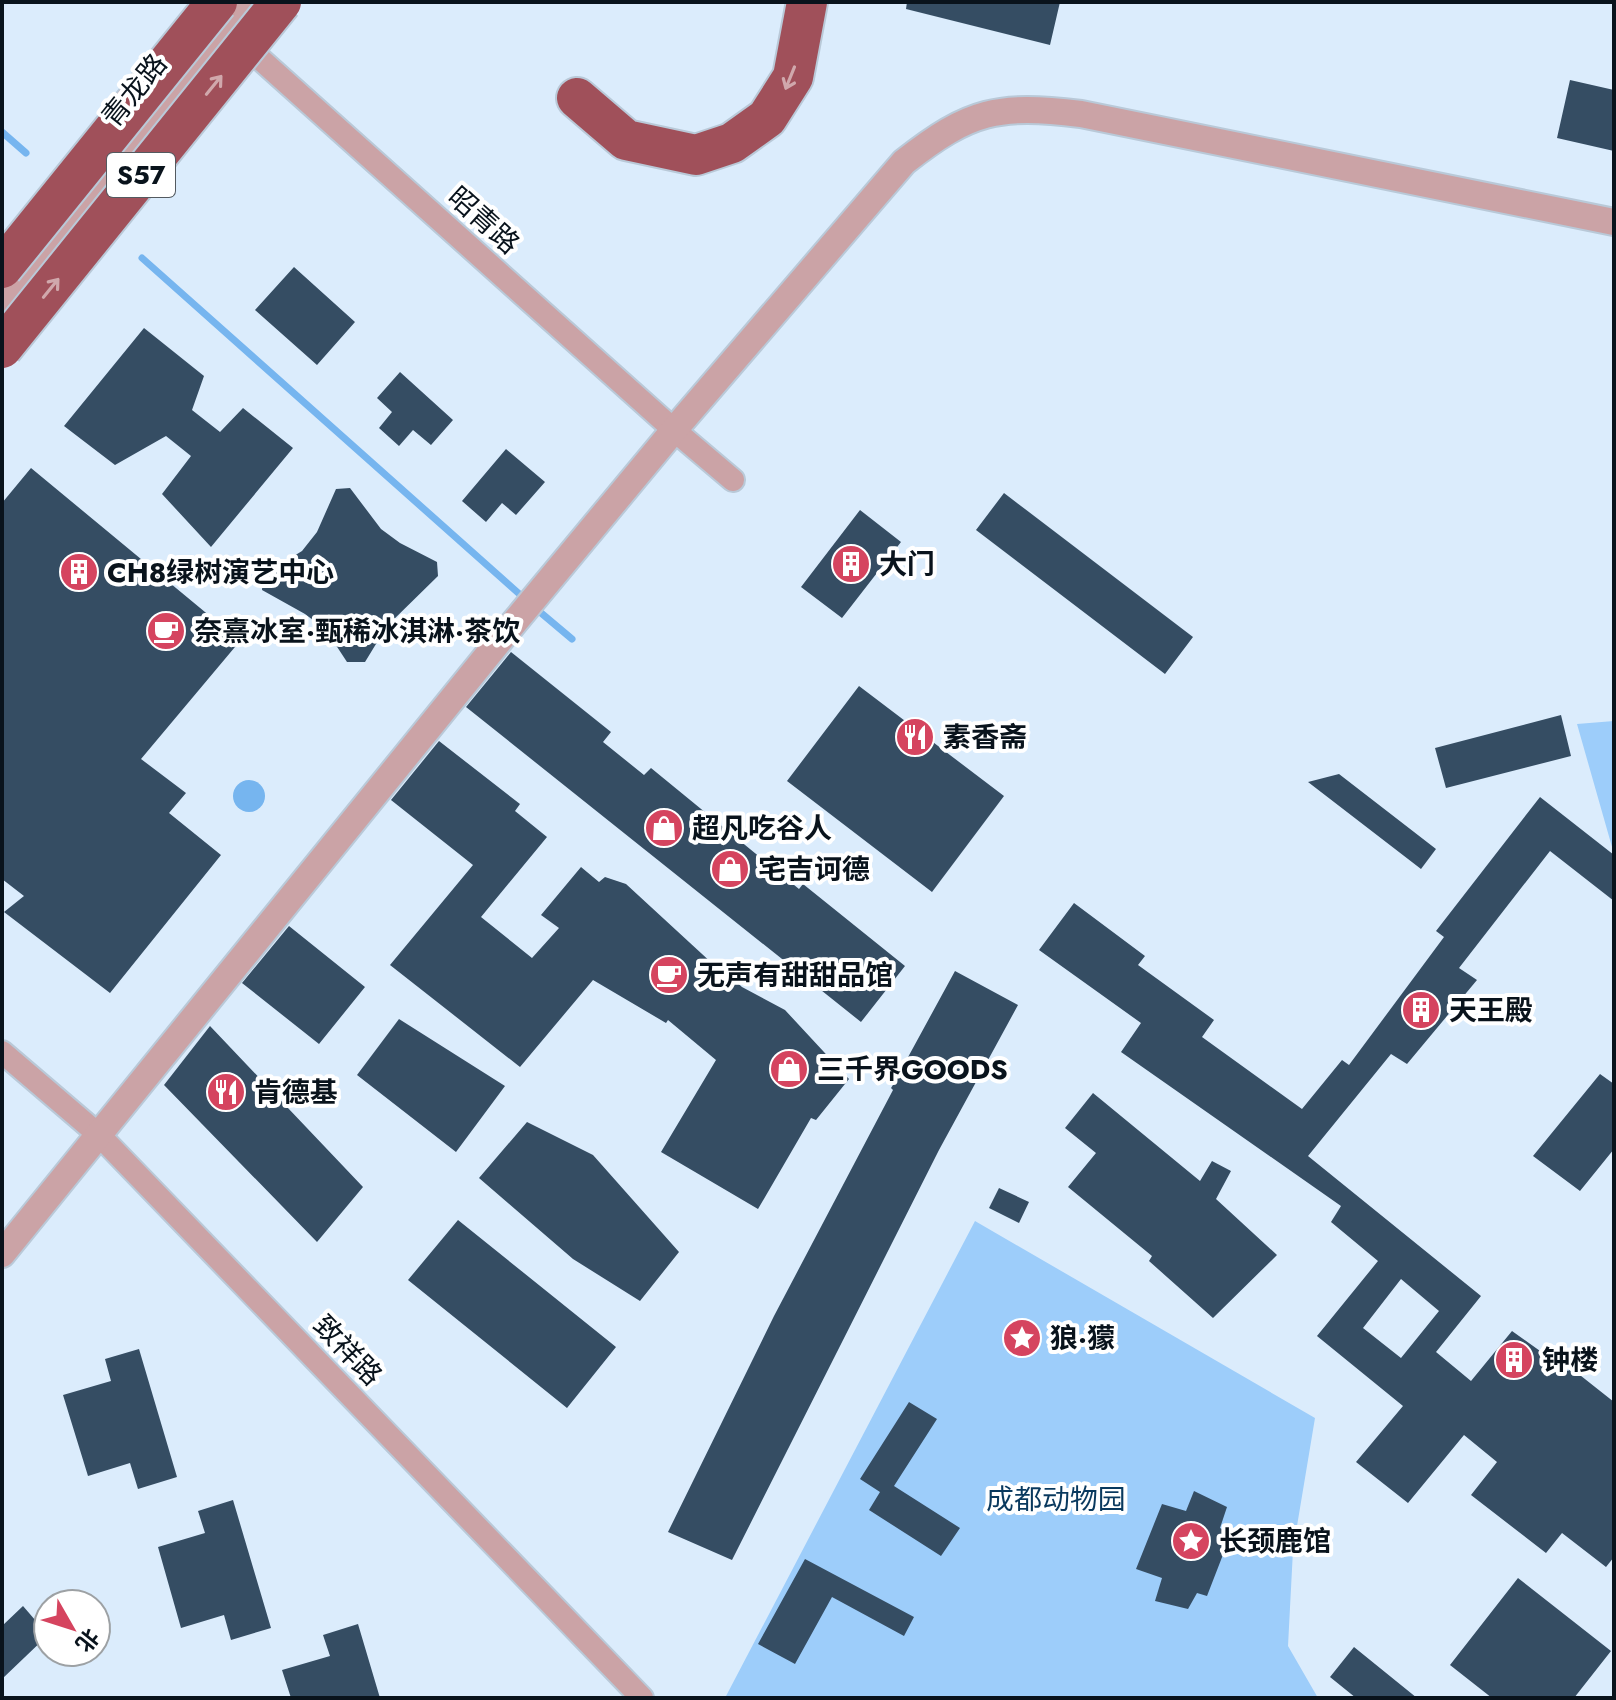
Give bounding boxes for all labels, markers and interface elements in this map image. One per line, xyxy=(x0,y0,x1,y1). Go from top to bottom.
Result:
street label: 青龙路 xyxy=(92,45,177,136)
one-way arrow xyxy=(782,65,796,89)
one-way arrow xyxy=(205,75,223,96)
road number: S57 xyxy=(107,153,175,197)
street label: 昭青路 xyxy=(439,177,529,264)
one-way arrow xyxy=(42,278,60,299)
building icon: 大门 xyxy=(830,543,872,585)
place label: 大门 xyxy=(879,544,935,585)
building icon: CH8绿树演艺中心 xyxy=(58,551,100,593)
place label: CH8绿树演艺中心 xyxy=(107,552,334,593)
cafe icon: 奈熹冰室·甄稀冰淇淋·茶饮 xyxy=(145,610,187,652)
place label: 奈熹冰室·甄稀冰淇淋·茶饮 xyxy=(194,611,521,652)
restaurant icon: 素香斋 xyxy=(894,716,936,758)
place label: 素香斋 xyxy=(943,717,1027,758)
shop icon: 超凡吃谷人 xyxy=(643,807,685,849)
place label: 超凡吃谷人 xyxy=(692,808,832,849)
shop icon: 宅吉诃德 xyxy=(709,848,751,890)
place label: 宅吉诃德 xyxy=(758,849,870,890)
cafe icon: 无声有甜甜品馆 xyxy=(648,954,690,996)
place label: 无声有甜甜品馆 xyxy=(697,955,893,996)
building icon: 天王殿 xyxy=(1400,989,1442,1031)
place label: 天王殿 xyxy=(1449,990,1533,1031)
shop icon: 三千界GOODS xyxy=(768,1048,810,1090)
place label: 三千界GOODS xyxy=(817,1049,1008,1090)
restaurant icon: 肯德基 xyxy=(205,1071,247,1113)
place label: 肯德基 xyxy=(254,1072,338,1113)
street label: 致祥路 xyxy=(304,1306,392,1395)
place icon: 狼·獴 xyxy=(1001,1317,1043,1359)
place label: 狼·獴 xyxy=(1050,1318,1115,1359)
building icon: 钟楼 xyxy=(1493,1339,1535,1381)
place label: 钟楼 xyxy=(1542,1340,1598,1381)
park label: 成都动物园 xyxy=(986,1479,1126,1520)
place icon: 长颈鹿馆 xyxy=(1170,1520,1212,1562)
place label: 长颈鹿馆 xyxy=(1219,1521,1331,1562)
north arrow xyxy=(32,1588,112,1668)
text: 北 xyxy=(68,1622,107,1659)

